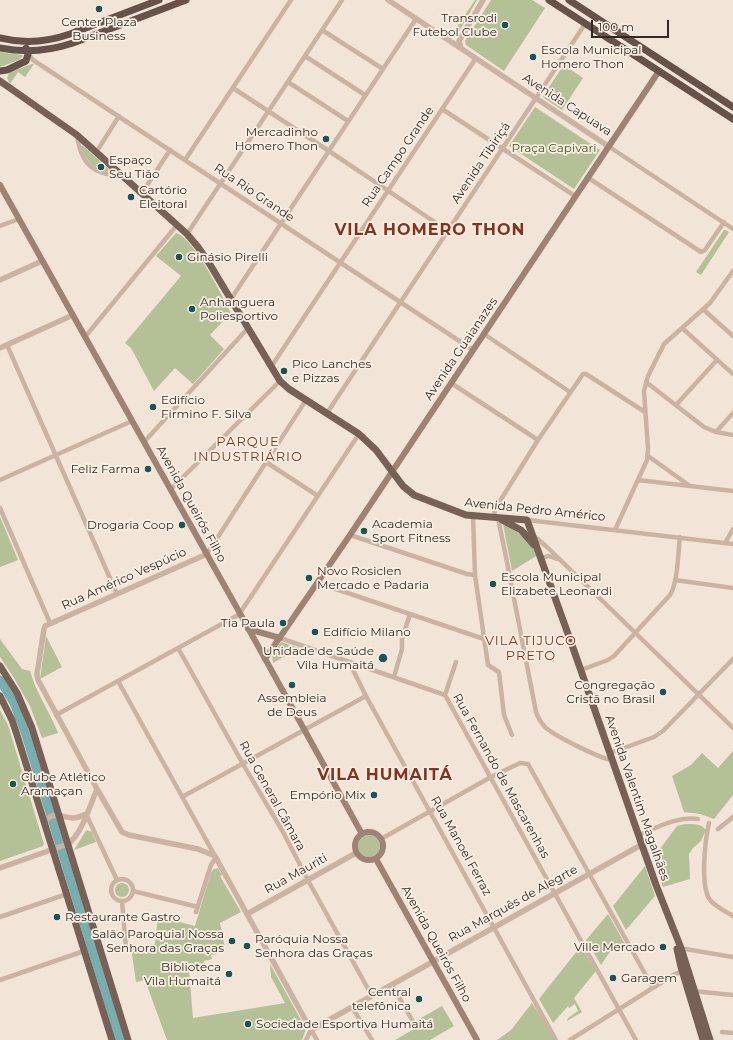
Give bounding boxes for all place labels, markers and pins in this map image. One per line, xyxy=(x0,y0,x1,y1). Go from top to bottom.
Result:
marker: Center Plaza Business xyxy=(94,4,104,14)
place label: Transrodi Futebol Clube xyxy=(412,11,497,39)
place label: Center Plaza Business xyxy=(61,15,137,43)
marker: Transrodi Futebol Clube xyxy=(500,20,510,30)
place label: Escola Municipal Homero Thon xyxy=(541,43,642,71)
marker: Escola Municipal Homero Thon xyxy=(528,52,538,62)
place label: Mercadinho Homero Thon xyxy=(235,125,318,153)
marker: Mercadinho Homero Thon xyxy=(321,134,331,144)
place label: Espaço Seu Tião xyxy=(109,153,160,181)
marker: Espaço Seu Tião xyxy=(96,162,106,172)
place label: Cartório Eleitoral xyxy=(139,183,187,211)
marker: Cartório Eleitoral xyxy=(126,192,136,202)
place label: Ginásio Pirelli xyxy=(187,250,268,264)
marker: Ginásio Pirelli xyxy=(174,252,184,262)
place label: Anhanguera Poliesportivo xyxy=(200,295,278,323)
marker: Anhanguera Poliesportivo xyxy=(187,304,197,314)
place label: Pico Lanches e Pizzas xyxy=(292,357,371,385)
marker: Pico Lanches e Pizzas xyxy=(279,366,289,376)
place label: Edifício Firmino F. Silva xyxy=(161,393,252,421)
marker: Edifício Firmino F. Silva xyxy=(148,402,158,412)
place label: Feliz Farma xyxy=(71,462,140,476)
marker: Feliz Farma xyxy=(143,464,153,474)
place label: Academia Sport Fitness xyxy=(372,517,451,545)
place label: Drogaria Coop xyxy=(87,518,174,532)
marker: Drogaria Coop xyxy=(177,520,187,530)
marker: Academia Sport Fitness xyxy=(359,526,369,536)
place label: Novo Rosiclen Mercado e Padaria xyxy=(317,564,429,592)
place label: Escola Municipal Elizabete Leonardi xyxy=(501,570,612,598)
marker: Novo Rosiclen Mercado e Padaria xyxy=(304,573,314,583)
marker: Escola Municipal Elizabete Leonardi xyxy=(488,579,498,589)
place label: Tia Paula xyxy=(221,616,275,630)
marker: Tia Paula xyxy=(278,618,288,628)
place label: Edifício Milano xyxy=(323,625,411,639)
marker: Edifício Milano xyxy=(310,627,320,637)
place label: Unidade de Saúde Vila Humaitá xyxy=(263,644,374,672)
marker: Unidade de Saúde Vila Humaitá xyxy=(377,652,389,664)
place label: Congregação Cristã no Brasil xyxy=(566,678,655,706)
marker: Assembleia de Deus xyxy=(287,680,297,690)
marker: Congregação Cristã no Brasil xyxy=(658,687,668,697)
place label: Assembleia de Deus xyxy=(257,691,327,719)
place label: Clube Atlético Aramaçan xyxy=(21,770,105,798)
marker: Clube Atlético Aramaçan xyxy=(8,779,18,789)
place label: Empório Mix xyxy=(290,788,366,802)
marker: Empório Mix xyxy=(369,790,379,800)
place label: Restaurante Gastro xyxy=(65,910,180,924)
marker: Restaurante Gastro xyxy=(52,912,62,922)
place label: Salão Paroquial Nossa Senhora das Graças xyxy=(92,927,224,955)
place label: Paróquia Nossa Senhora das Graças xyxy=(255,932,373,960)
marker: Salão Paroquial Nossa Senhora das Graças xyxy=(227,936,237,946)
place label: Ville Mercado xyxy=(574,940,655,954)
marker: Paróquia Nossa Senhora das Graças xyxy=(242,941,252,951)
marker: Ville Mercado xyxy=(658,942,668,952)
place label: Biblioteca Vila Humaitá xyxy=(144,960,221,988)
marker: Biblioteca Vila Humaitá xyxy=(224,969,234,979)
place label: Garagem xyxy=(621,971,677,985)
marker: Garagem xyxy=(608,973,618,983)
place label: Central telefônica xyxy=(352,985,411,1013)
marker: Central telefônica xyxy=(414,994,424,1004)
place label: Sociedade Esportiva Humaitá xyxy=(256,1017,433,1031)
marker: Sociedade Esportiva Humaitá xyxy=(243,1019,253,1029)

